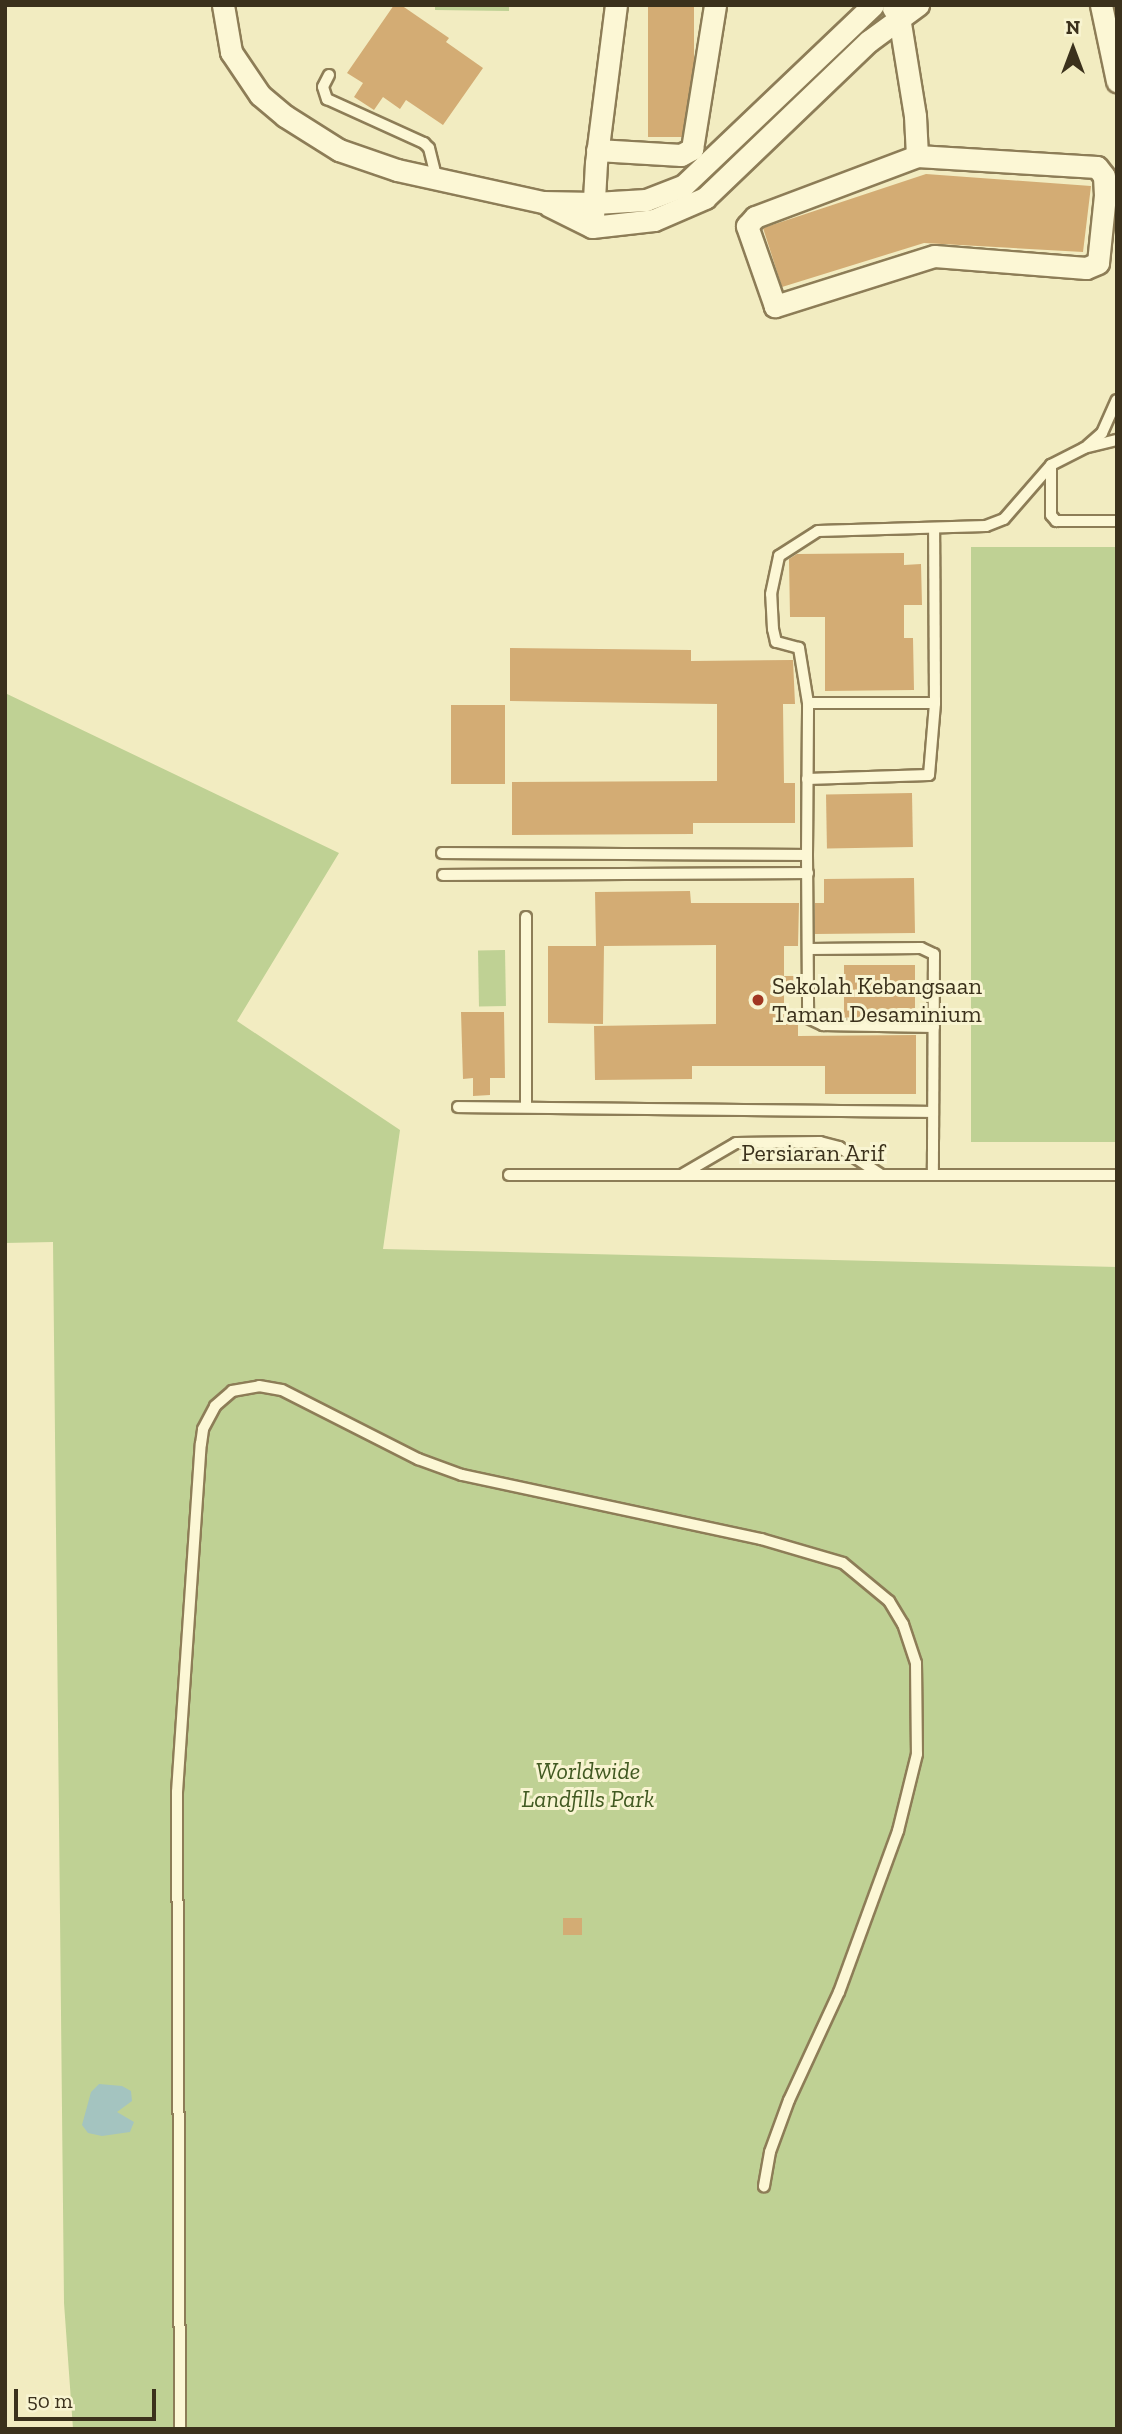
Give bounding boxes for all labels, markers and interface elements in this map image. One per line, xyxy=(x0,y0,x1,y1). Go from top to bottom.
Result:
north arrow xyxy=(1038,14,1108,84)
text: N xyxy=(1066,16,1080,39)
place label: Sekolah Kebangsaan Taman Desaminium xyxy=(772,972,982,1028)
marker: Sekolah Kebangsaan Taman Desaminium xyxy=(750,992,766,1008)
street label: Persiaran Arif xyxy=(741,1139,885,1167)
park label: Worldwide Landfills Park xyxy=(522,1757,654,1813)
scale bar xyxy=(18,2374,159,2418)
text: 50 m xyxy=(27,2388,73,2413)

